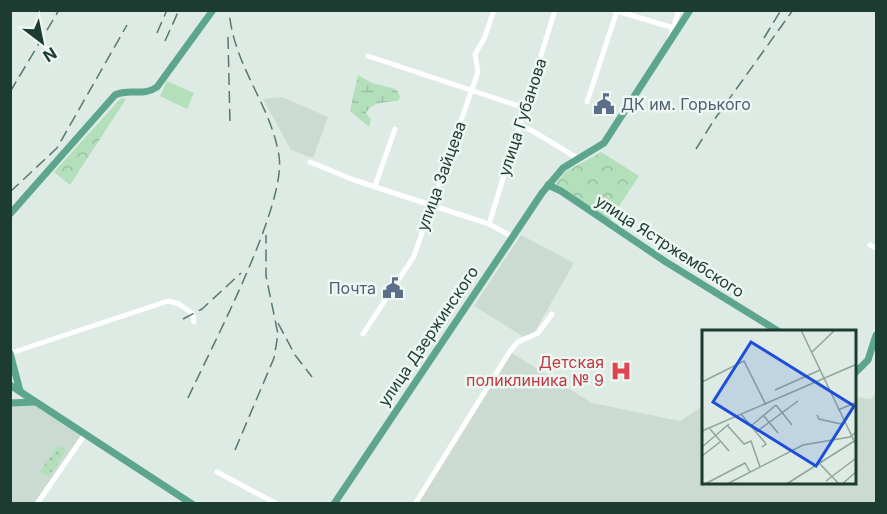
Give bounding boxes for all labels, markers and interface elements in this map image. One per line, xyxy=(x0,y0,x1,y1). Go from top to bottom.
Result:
north arrow xyxy=(12,12,72,72)
text: N xyxy=(39,43,60,66)
street label: улица Губанова xyxy=(494,56,550,178)
public building icon: ДК им. Горького xyxy=(592,92,616,116)
place label: ДК им. Горького xyxy=(621,94,751,114)
street label: улица Зайцева xyxy=(412,118,470,234)
street label: улица Ястржембского xyxy=(592,190,748,302)
street label: улица Дзержинского xyxy=(374,262,482,410)
public building icon: Почта xyxy=(381,276,405,300)
place label: Почта xyxy=(329,278,376,298)
inset map xyxy=(702,330,857,484)
place label: Детская поликлиника № 9 xyxy=(466,352,604,390)
hospital icon: Детская поликлиника № 9 xyxy=(609,359,633,383)

